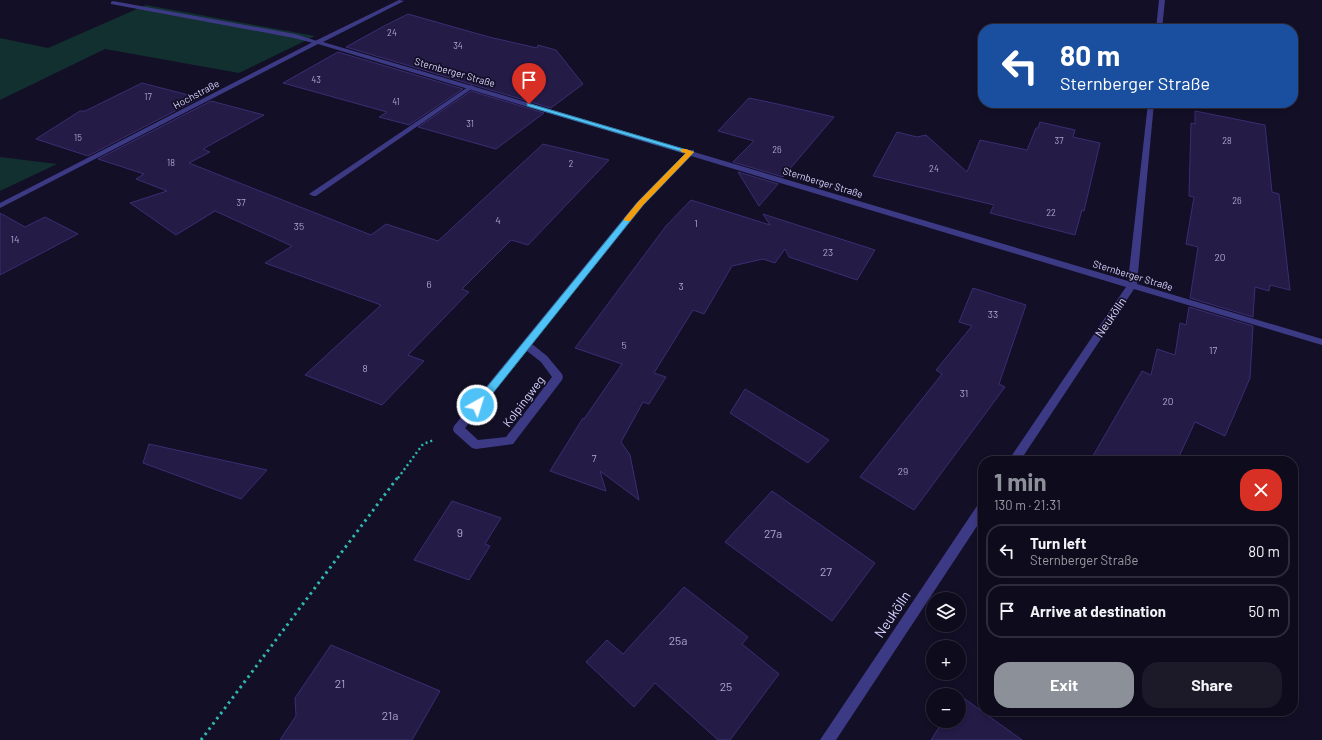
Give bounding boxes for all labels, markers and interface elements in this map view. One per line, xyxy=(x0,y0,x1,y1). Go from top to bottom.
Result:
house number: 24 xyxy=(387,27,397,38)
text: 80 m xyxy=(1060,38,1120,72)
house number: 34 xyxy=(453,40,463,51)
icon: left xyxy=(994,40,1046,92)
street label: Sternberger Straße xyxy=(413,55,497,89)
pin xyxy=(512,63,546,104)
icon: arrive xyxy=(518,69,540,91)
text: Sternberger Straße xyxy=(1060,72,1210,94)
house number: 43 xyxy=(311,74,321,85)
street label: Hochstraße xyxy=(171,77,221,111)
house number: 17 xyxy=(144,91,152,102)
house number: 41 xyxy=(392,96,400,107)
house number: 31 xyxy=(466,118,474,129)
house number: 15 xyxy=(74,132,82,143)
house number: 37 xyxy=(1055,135,1064,146)
house number: 28 xyxy=(1222,135,1232,146)
house number: 26 xyxy=(772,144,782,155)
house number: 18 xyxy=(167,157,175,168)
house number: 2 xyxy=(569,158,574,169)
house number: 24 xyxy=(929,163,939,174)
street label: Sternberger Straße xyxy=(781,164,865,200)
house number: 26 xyxy=(1232,195,1242,206)
house number: 37 xyxy=(237,197,246,208)
house number: 22 xyxy=(1046,207,1056,218)
house number: 4 xyxy=(495,214,501,226)
house number: 1 xyxy=(694,217,698,229)
house number: 35 xyxy=(294,220,304,232)
house number: 14 xyxy=(10,233,20,245)
house number: 23 xyxy=(823,246,833,258)
house number: 20 xyxy=(1214,251,1226,263)
street label: Sternberger Straße xyxy=(1091,257,1175,293)
house number: 6 xyxy=(426,278,432,290)
house number: 3 xyxy=(678,280,684,292)
street label: Neukölln xyxy=(1092,294,1128,340)
house number: 33 xyxy=(988,308,998,320)
house number: 5 xyxy=(621,339,627,351)
house number: 17 xyxy=(1209,344,1217,356)
house number: 8 xyxy=(362,362,368,374)
street label: Kolpingweg xyxy=(499,373,547,429)
position arrow xyxy=(456,384,498,426)
house number: 31 xyxy=(960,387,968,399)
house number: 20 xyxy=(1162,395,1174,407)
house number: 7 xyxy=(592,452,597,464)
house number: 29 xyxy=(898,465,908,477)
text: 1 min xyxy=(994,467,1047,496)
button: close xyxy=(1240,469,1282,511)
text: 130 m · 21:31 xyxy=(994,497,1061,513)
house number: 9 xyxy=(457,525,463,539)
house number: 27a xyxy=(764,526,782,540)
text: Turn left xyxy=(1030,534,1086,552)
icon: left xyxy=(996,540,1018,562)
text: 80 m xyxy=(1248,542,1280,560)
text: Sternberger Straße xyxy=(1030,552,1138,568)
house number: 27 xyxy=(820,564,832,578)
street label: Neukölln xyxy=(870,587,914,641)
map controls xyxy=(926,592,966,728)
button: layers xyxy=(926,592,966,632)
icon: arrive xyxy=(996,600,1018,622)
text: Arrive at destination xyxy=(1030,602,1166,620)
text: 50 m xyxy=(1248,602,1280,620)
house number: 25a xyxy=(669,633,687,647)
button: + xyxy=(926,640,966,680)
button: Exit xyxy=(994,662,1134,708)
button: Share xyxy=(1142,662,1282,708)
house number: 21 xyxy=(335,676,345,690)
house number: 25 xyxy=(720,679,732,693)
button: − xyxy=(926,688,966,728)
house number: 21a xyxy=(382,708,398,722)

